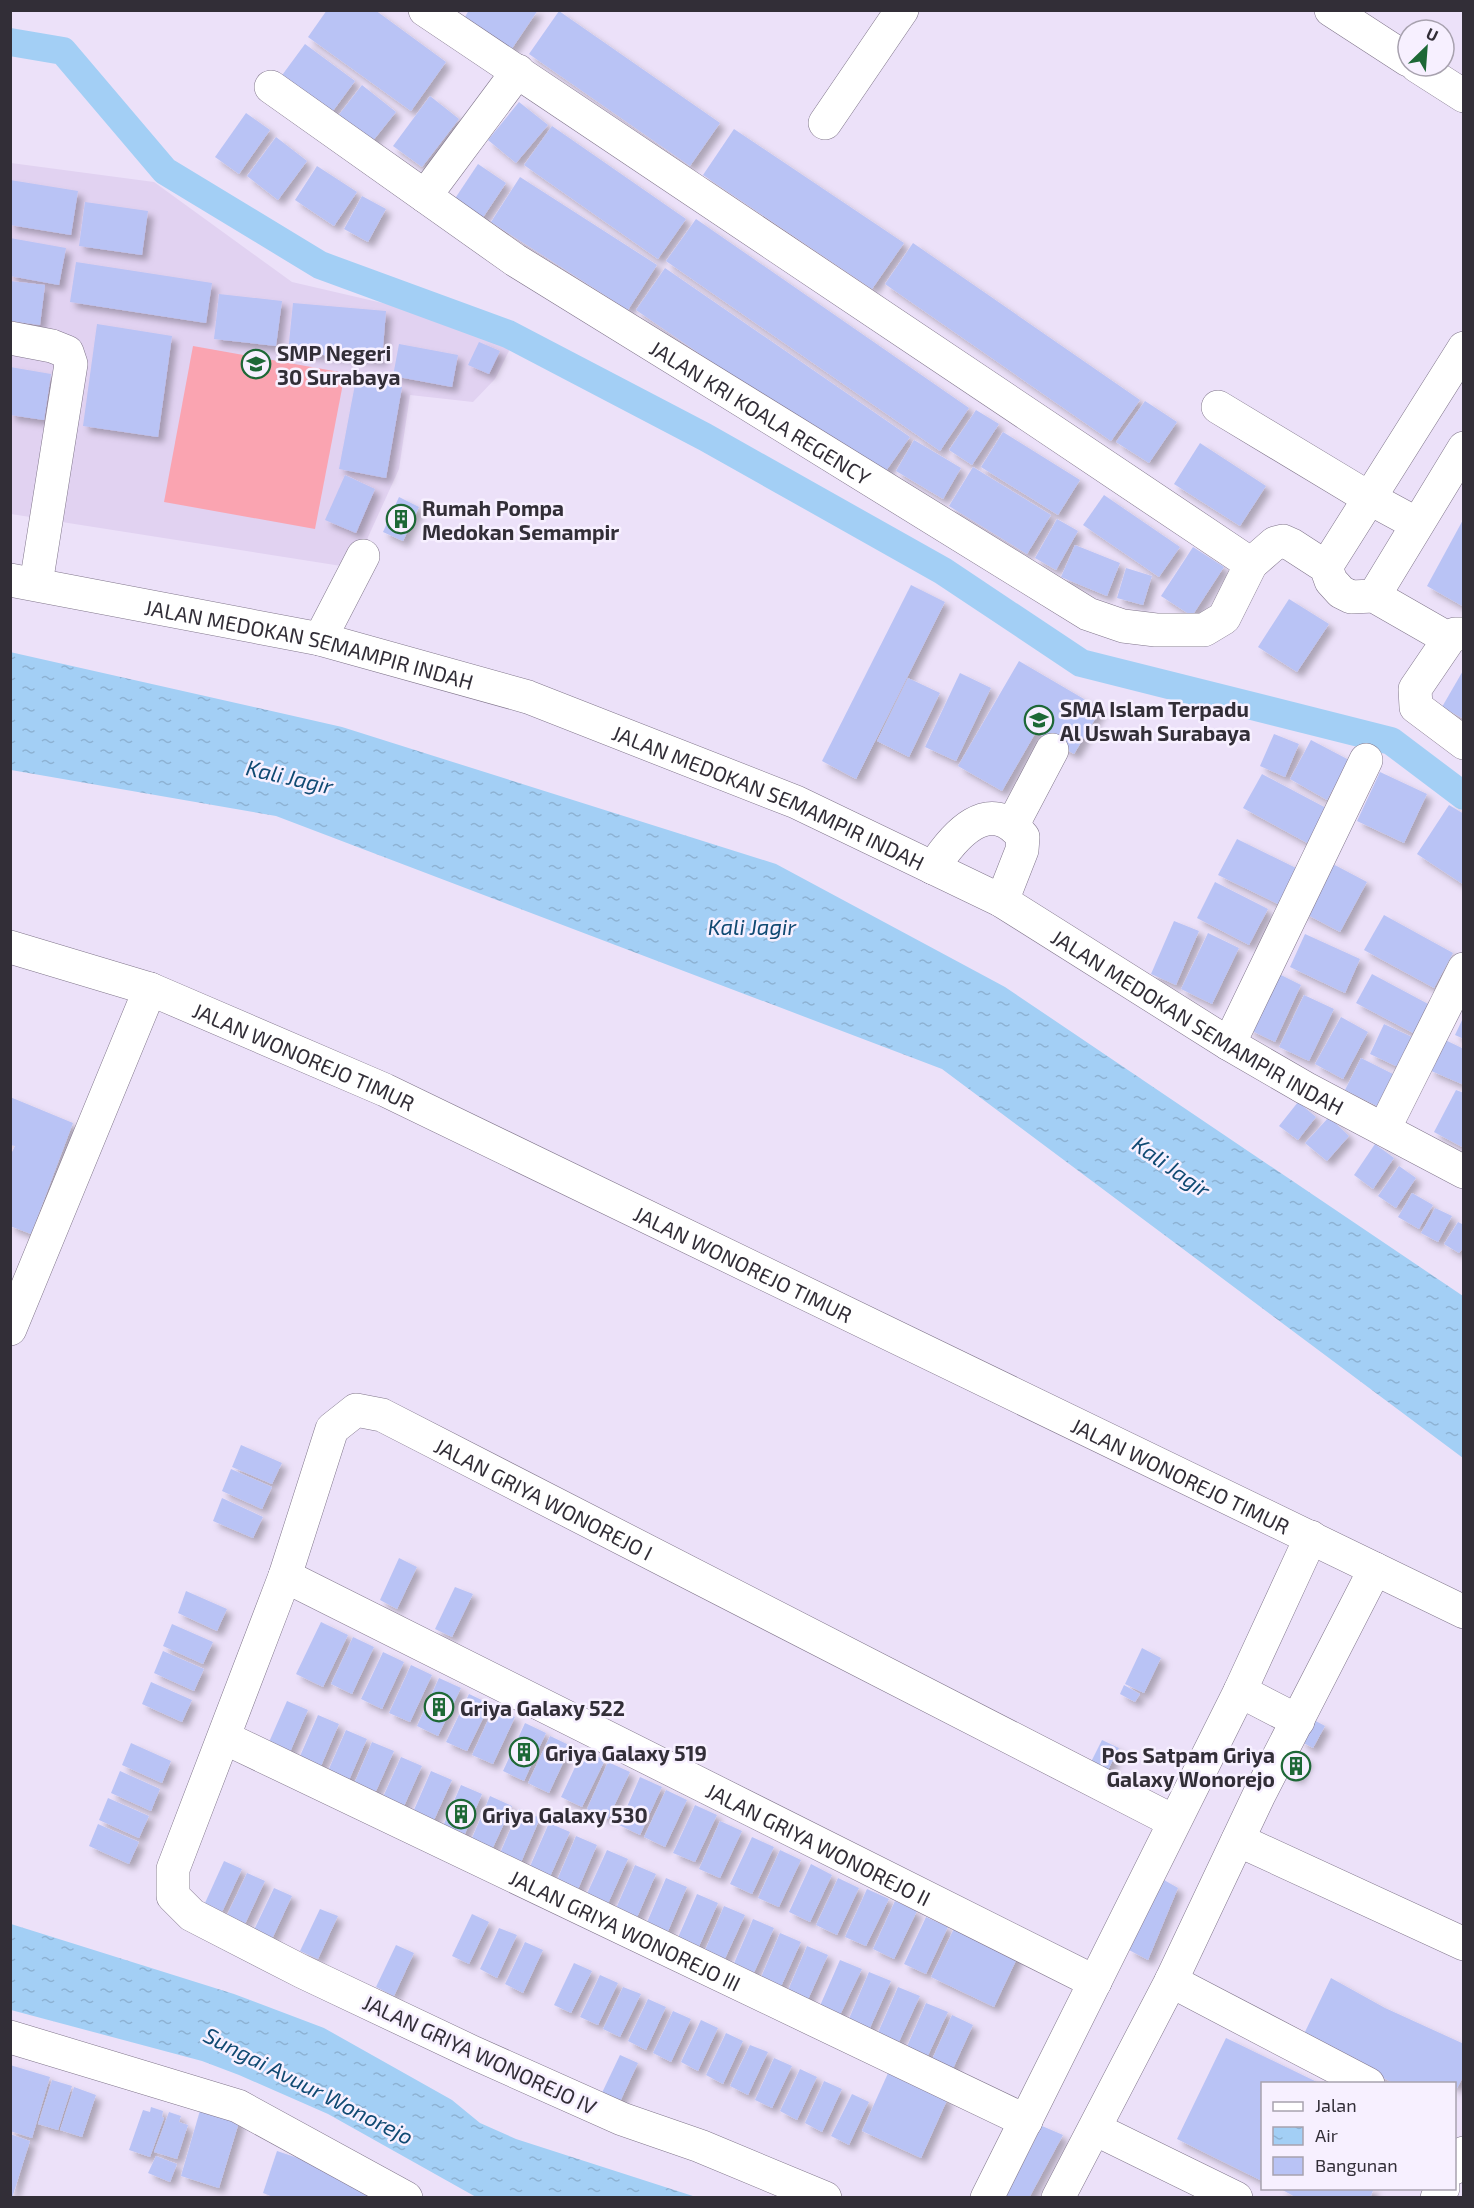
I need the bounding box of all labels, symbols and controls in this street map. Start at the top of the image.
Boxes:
north arrow [1396,18,1456,78]
text: U [1424,23,1442,45]
street label: JALAN KRI KOALA REGENCY [646,334,876,489]
place label: SMP Negeri 30 Surabaya [277,340,400,390]
school or university icon: SMP Negeri 30 Surabaya [240,348,272,380]
place label: Rumah Pompa Medokan Semampir [422,495,619,544]
building icon: Rumah Pompa Medokan Semampir [385,503,417,535]
street label: JALAN MEDOKAN SEMAMPIR INDAH [143,593,476,694]
place label: SMA Islam Terpadu Al Uswah Surabaya [1060,696,1251,746]
school or university icon: SMA Islam Terpadu Al Uswah Surabaya [1023,704,1055,736]
street label: JALAN MEDOKAN SEMAMPIR INDAH [609,719,929,874]
water label: Kali Jagir [244,753,337,799]
water label: Kali Jagir [708,913,798,939]
street label: JALAN MEDOKAN SEMAMPIR INDAH [1047,923,1348,1119]
street label: JALAN WONOREJO TIMUR [189,997,419,1115]
water label: Kali Jagir [1128,1130,1217,1203]
street label: JALAN WONOREJO TIMUR [630,1200,857,1327]
street label: JALAN WONOREJO TIMUR [1068,1412,1294,1538]
street label: JALAN GRIYA WONOREJO I [431,1432,657,1565]
building icon: Griya Galaxy 522 [423,1691,455,1723]
place label: Griya Galaxy 522 [460,1695,625,1721]
building icon: Griya Galaxy 519 [508,1736,540,1768]
place label: Griya Galaxy 519 [545,1740,707,1766]
place label: Pos Satpam Griya Galaxy Wonorejo [1101,1742,1275,1792]
building icon: Pos Satpam Griya Galaxy Wonorejo [1280,1750,1312,1782]
street label: JALAN GRIYA WONOREJO II [702,1777,935,1910]
building icon: Griya Galaxy 530 [445,1798,477,1830]
place label: Griya Galaxy 530 [482,1802,648,1828]
street label: JALAN GRIYA WONOREJO III [506,1864,745,1995]
street label: JALAN GRIYA WONOREJO IV [359,1989,601,2119]
water label: Sungai Avuur Wonorejo [200,2021,418,2150]
legend [1261,2082,1456,2190]
text: Jalan [1315,2094,1357,2116]
text: Air [1315,2124,1338,2146]
text: Bangunan [1315,2154,1398,2176]

